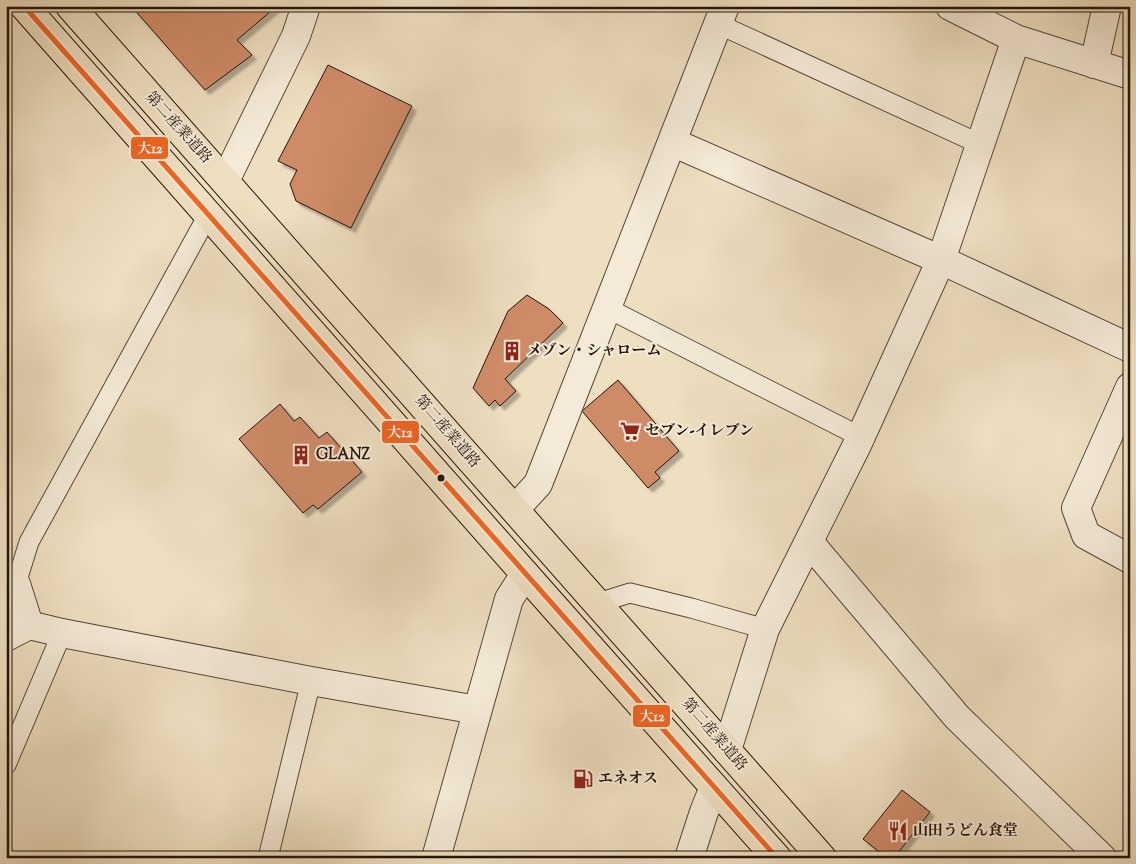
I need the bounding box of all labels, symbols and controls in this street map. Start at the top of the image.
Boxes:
street label: 第二産業道路 [140,88,216,168]
line badge: 大12 [130,136,169,160]
text: 大12 [137,140,163,160]
building icon: メゾン・シャローム [501,340,523,362]
place label: メゾン・シャローム [527,341,661,362]
street label: 第二産業道路 [410,391,484,473]
line badge: 大12 [381,420,420,444]
supermarket icon: セブン-イレブン [619,420,641,442]
place label: セブン-イレブン [645,421,754,442]
text: 大12 [387,424,413,444]
building icon: GLANZ [290,444,312,466]
place label: GLANZ [316,445,370,466]
unlabelled marker [436,473,446,483]
street label: 第二産業道路 [677,694,751,776]
line badge: 大12 [632,704,671,728]
text: 大12 [639,708,665,728]
fuel station icon: エネオス [572,768,594,790]
place label: エネオス [598,769,658,790]
restaurant icon: 山田うどん食堂 [887,820,909,842]
place label: 山田うどん食堂 [913,821,1018,842]

